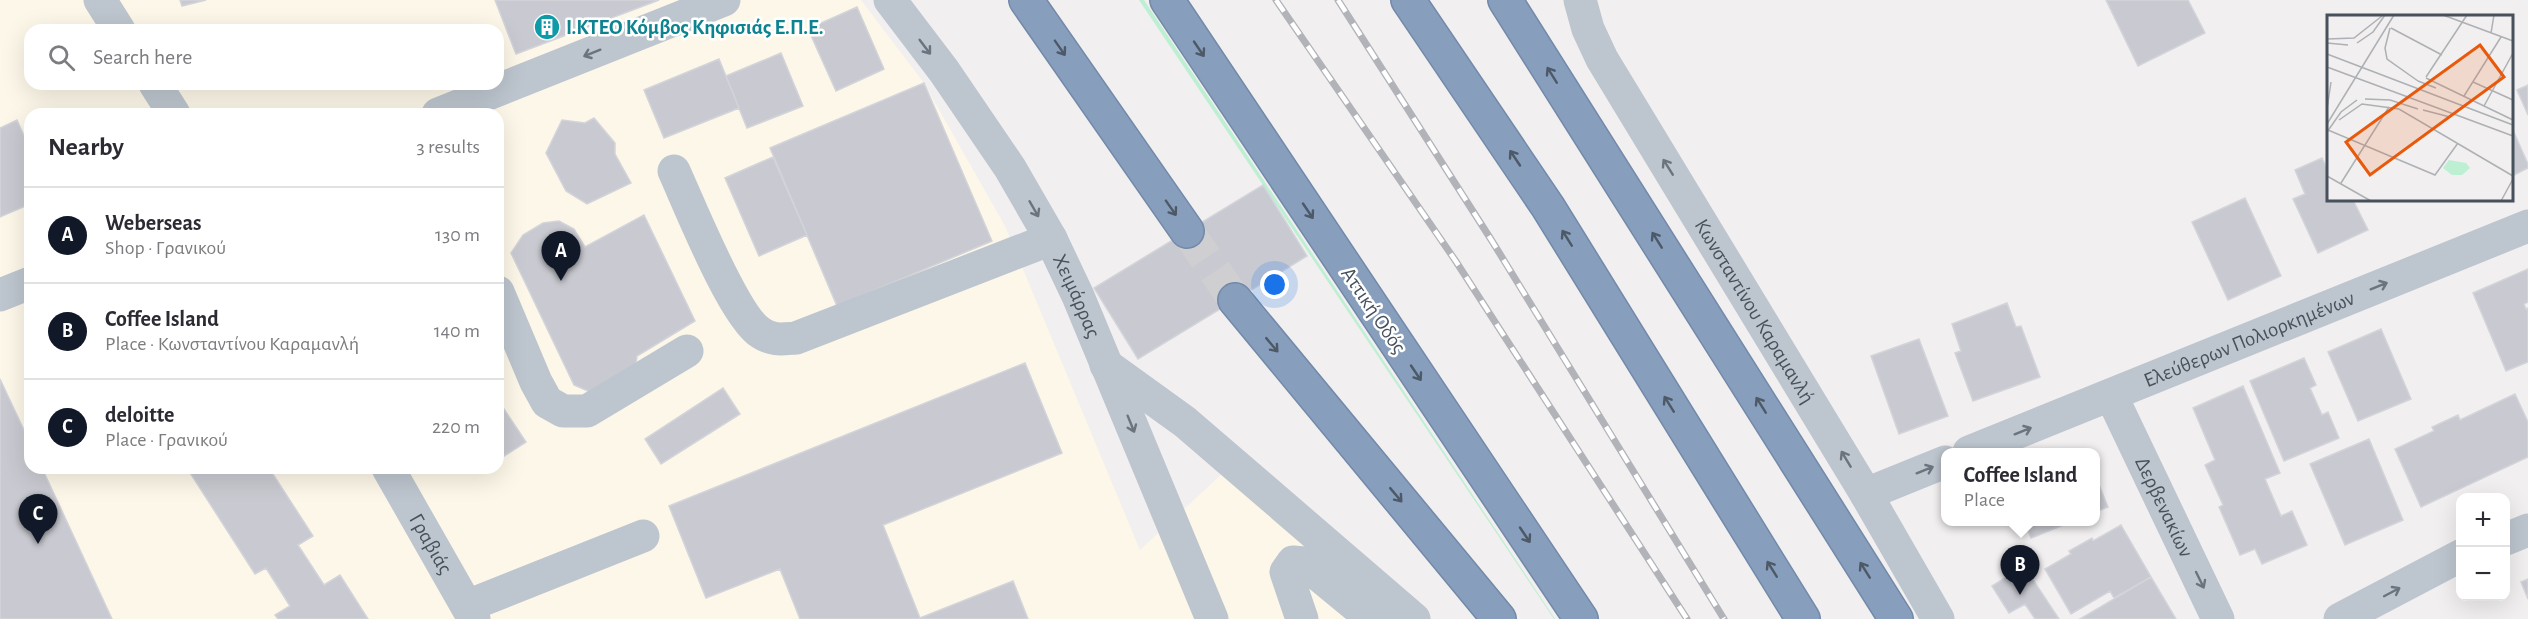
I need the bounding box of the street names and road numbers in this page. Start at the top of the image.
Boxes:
street label: Κωνσταντίνου Καραμανλή [1691,215,1818,407]
street label: Χειμάρρας [1049,251,1104,341]
street label: Αττική Οδός [1337,264,1410,357]
street label: Ελεύθερων Πολιορκημένων [2141,287,2358,391]
street label: Δερβενακίων [2131,454,2197,561]
street label: Γραβιάς [405,510,456,578]

